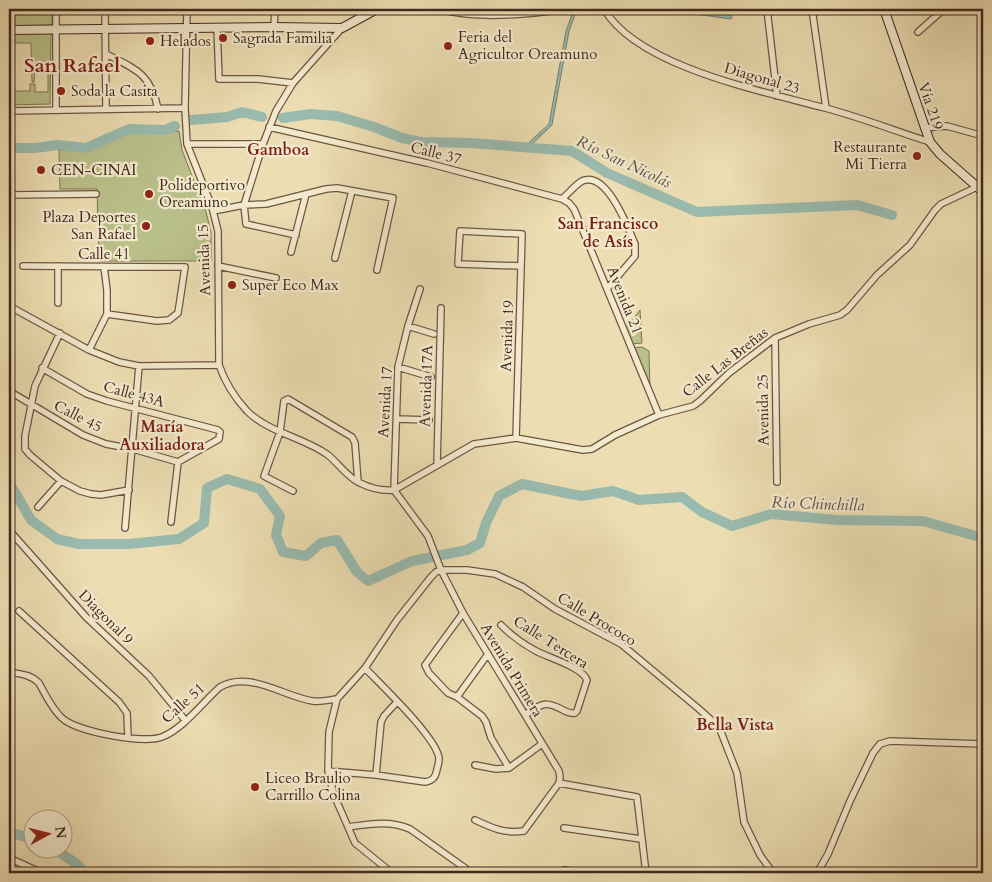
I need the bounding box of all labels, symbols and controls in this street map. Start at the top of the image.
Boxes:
place label: Feria del Agricultor Oreamuno [458,27,597,64]
place label: Sagrada Familia [233,28,333,48]
place label: Helados [160,31,211,51]
marker: Sagrada Familia [217,32,229,44]
marker: Helados [144,35,156,47]
marker: Feria del Agricultor Oreamuno [442,40,454,52]
district label: San Rafael [24,52,120,79]
street label: Diagonal 23 [722,58,802,98]
street label: Vía 219 [914,80,949,133]
place label: Soda la Casita [71,81,158,101]
marker: Soda la Casita [55,85,67,97]
water label: Río San Nicolás [573,130,676,194]
street label: Calle 37 [408,137,464,169]
place label: Restaurante Mi Tierra [833,137,908,174]
district label: Gamboa [247,139,309,161]
marker: Restaurante Mi Tierra [911,150,923,162]
place label: CEN-CINAI [51,160,136,180]
marker: CEN-CINAI [35,164,47,176]
place label: Polideportivo Oreamuno [159,175,245,212]
marker: Polideportivo Oreamuno [143,188,155,200]
place label: Plaza Deportes San Rafael [42,207,136,244]
district label: San Francisco de Asís [558,213,658,253]
marker: Plaza Deportes San Rafael [140,220,152,232]
street label: Avenida 15 [193,224,215,296]
street label: Calle 41 [78,244,130,264]
street label: Avenida 21 [602,263,648,337]
place label: Super Eco Max [242,275,339,295]
marker: Super Eco Max [226,279,238,291]
street label: Avenida 19 [496,300,518,372]
street label: Calle Las Breñas [678,322,772,402]
street label: Avenida 17A [415,344,437,428]
street label: Avenida 17 [373,365,397,438]
street label: Avenida 25 [752,374,774,446]
street label: Calle 43A [101,376,167,412]
street label: Calle 45 [50,395,106,437]
district label: María Auxiliadora [119,416,205,456]
water label: Río Chinchilla [771,491,865,517]
street label: Diagonal 9 [74,585,138,649]
street label: Calle Prococo [554,588,640,650]
street label: Calle Tercera [510,611,593,673]
street label: Avenida Primera [476,619,548,721]
street label: Calle 51 [157,678,209,728]
district label: Bella Vista [696,714,774,736]
place label: Liceo Braulio Carrillo Colina [265,768,361,805]
marker: Liceo Braulio Carrillo Colina [249,781,261,793]
north arrow [22,810,72,860]
text: N [50,825,71,840]

